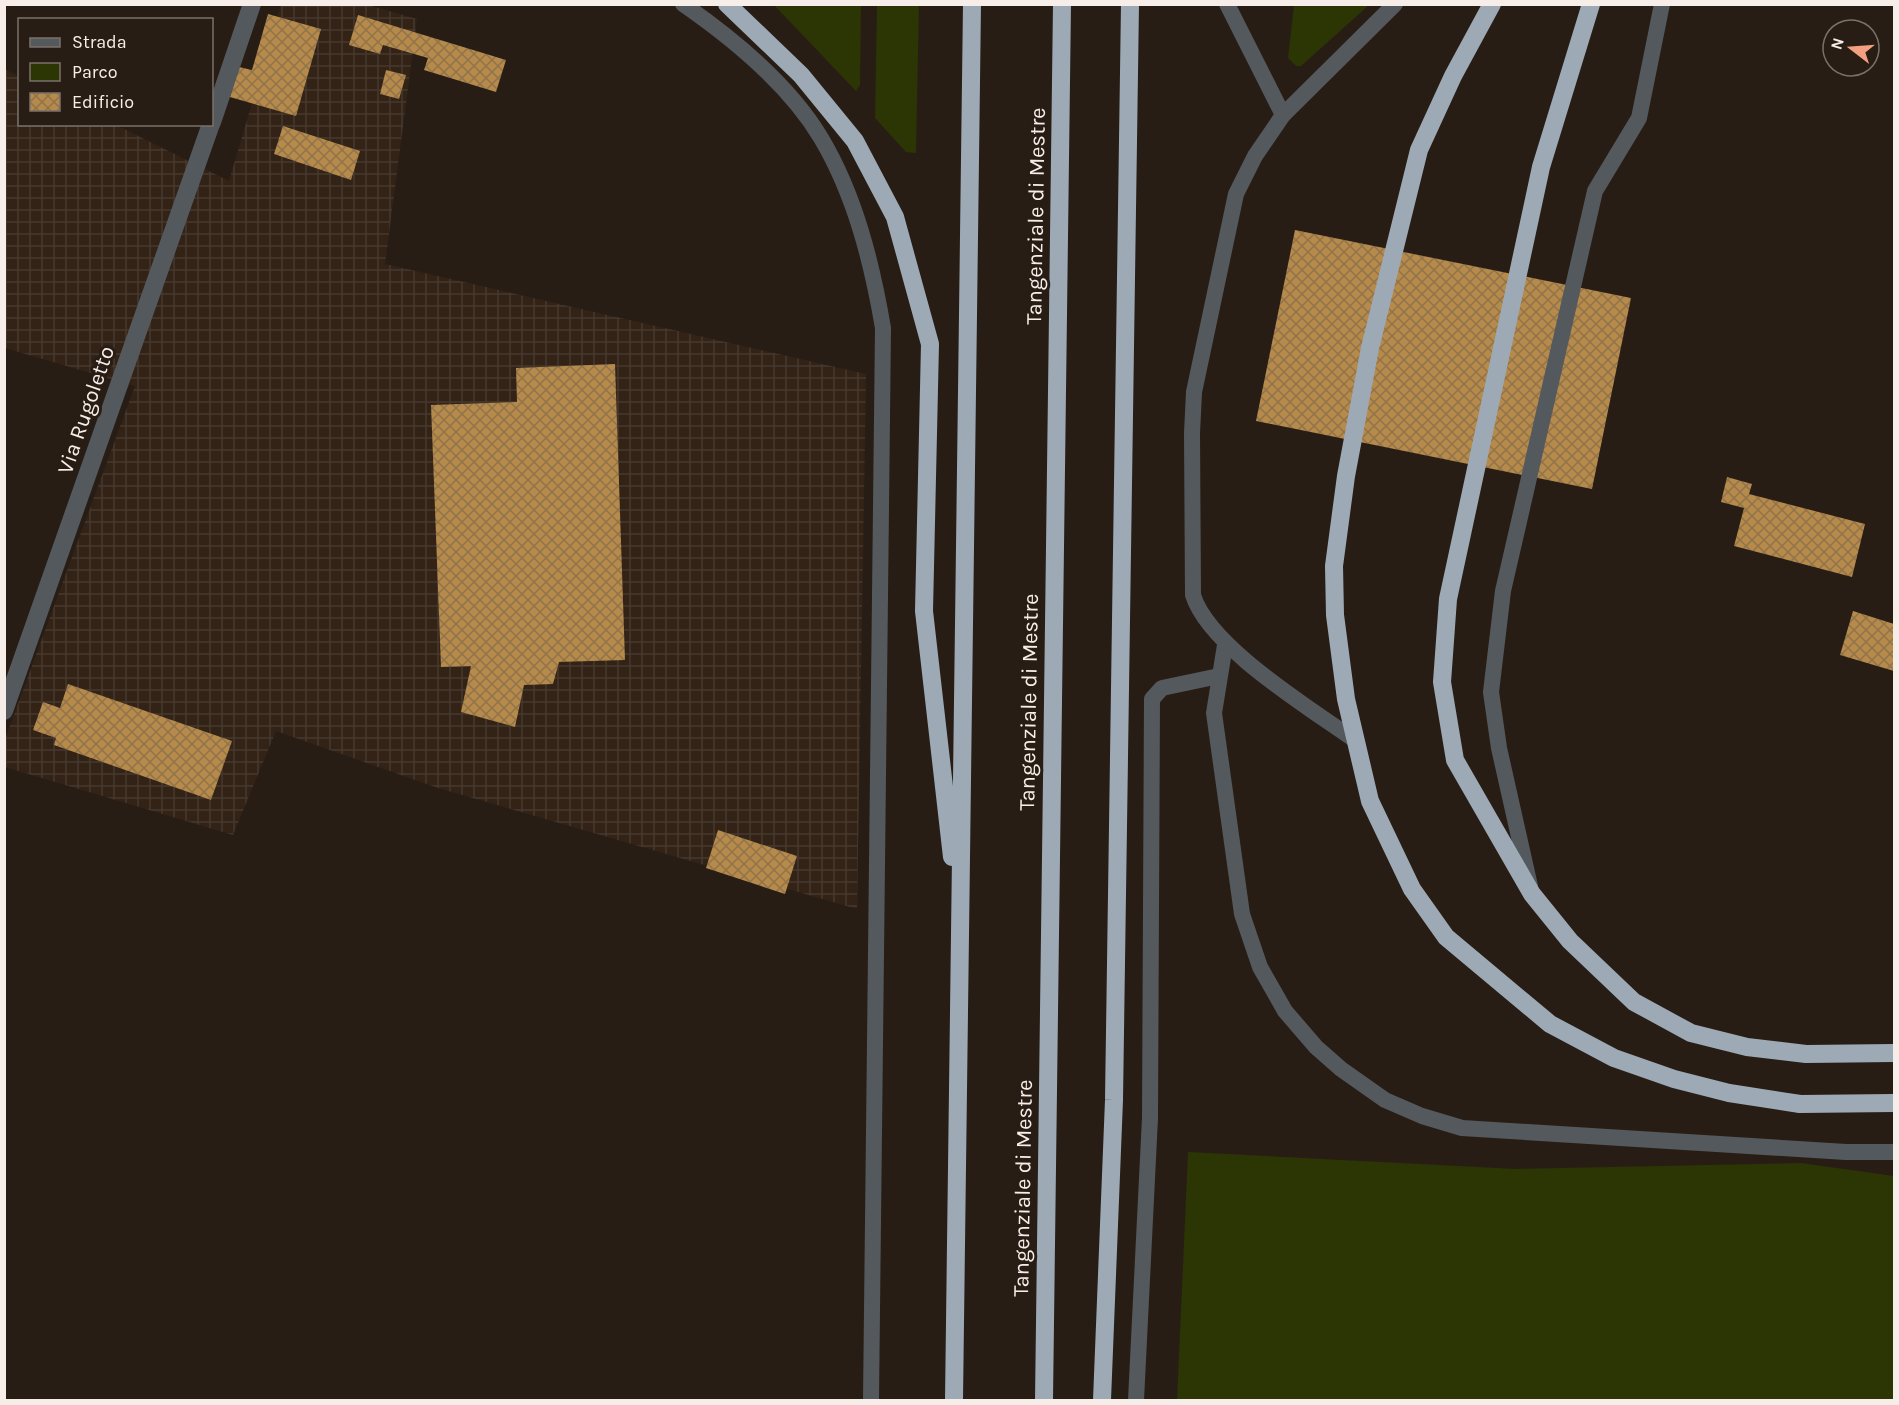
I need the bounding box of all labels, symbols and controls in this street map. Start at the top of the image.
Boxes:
legend [18,18,213,126]
north arrow [1821,18,1881,78]
text: Strada [72,31,127,53]
text: N [1826,35,1848,52]
text: Parco [72,61,118,83]
text: Edificio [72,91,134,113]
street label: Tangenziale di Mestre [1021,107,1051,325]
street label: Via Rugoletto [52,343,120,477]
street label: Tangenziale di Mestre [1014,593,1044,811]
street label: Tangenziale di Mestre [1008,1079,1038,1297]

